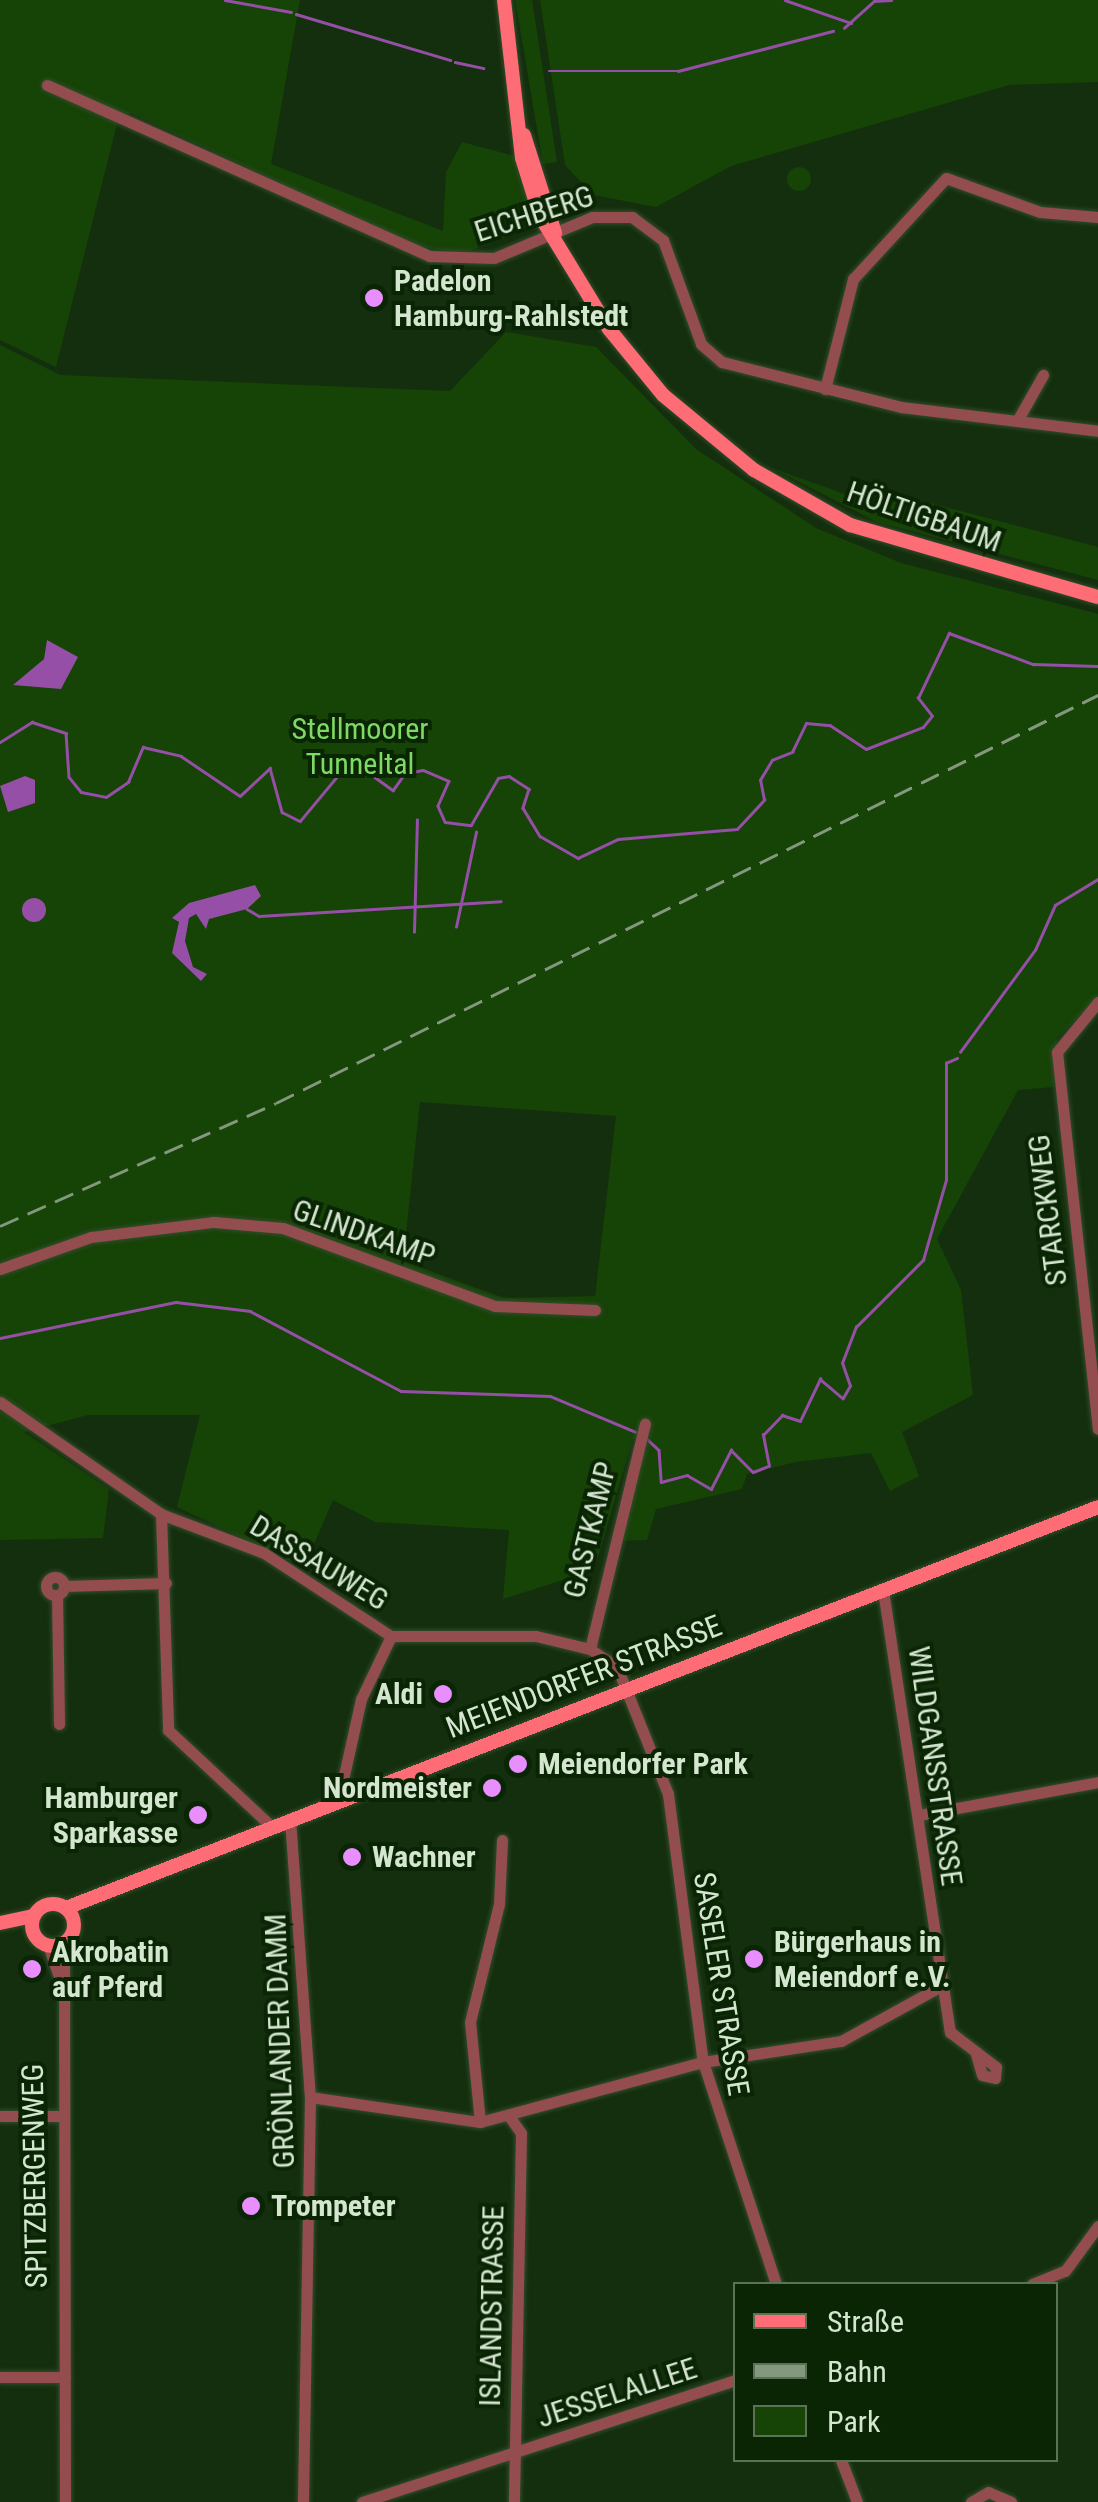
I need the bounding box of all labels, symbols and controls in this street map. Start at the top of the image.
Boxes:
street label: EICHBERG [470,178,598,250]
place label: Padelon Hamburg-Rahlstedt [394,263,628,334]
marker: Padelon Hamburg-Rahlstedt [363,287,385,309]
street label: HÖLTIGBAUM [842,474,1006,560]
park label: Stellmoorer Tunneltal [291,711,429,782]
street label: STARCKWEG [1021,1132,1075,1288]
street label: GLINDKAMP [288,1192,440,1274]
street label: GASTKAMP [556,1458,624,1602]
street label: DASSAUWEG [243,1508,395,1618]
street label: MEIENDORFER STRASSE [441,1608,727,1746]
street label: WILDGANSSTRASSE [900,1644,970,1888]
place label: Aldi [375,1676,423,1712]
marker: Aldi [432,1683,454,1705]
place label: Meiendorfer Park [538,1746,748,1782]
marker: Meiendorfer Park [507,1753,529,1775]
place label: Nordmeister [323,1770,472,1806]
marker: Nordmeister [481,1777,503,1799]
place label: Hamburger Sparkasse [45,1780,178,1850]
marker: Hamburger Sparkasse [187,1804,209,1826]
place label: Wachner [372,1839,476,1875]
marker: Wachner [341,1846,363,1868]
street label: SASELER STRASSE [686,1870,756,2098]
street label: GRÖNLANDER DAMM [258,1913,302,2169]
place label: Bürgerhaus in Meiendorf e.V. [774,1924,951,1994]
place label: Akrobatin auf Pferd [52,1934,169,2004]
marker: Bürgerhaus in Meiendorf e.V. [743,1948,765,1970]
marker: Akrobatin auf Pferd [21,1958,43,1980]
street label: SPITZBERGENWEG [15,2063,55,2289]
place label: Trompeter [271,2188,396,2224]
marker: Trompeter [240,2195,262,2217]
street label: ISLANDSTRASSE [472,2205,512,2407]
legend [733,2282,1058,2462]
text: Straße [827,2304,904,2339]
street label: JESSELALLEE [533,2350,701,2436]
text: Bahn [827,2354,887,2389]
text: Park [827,2404,881,2439]

